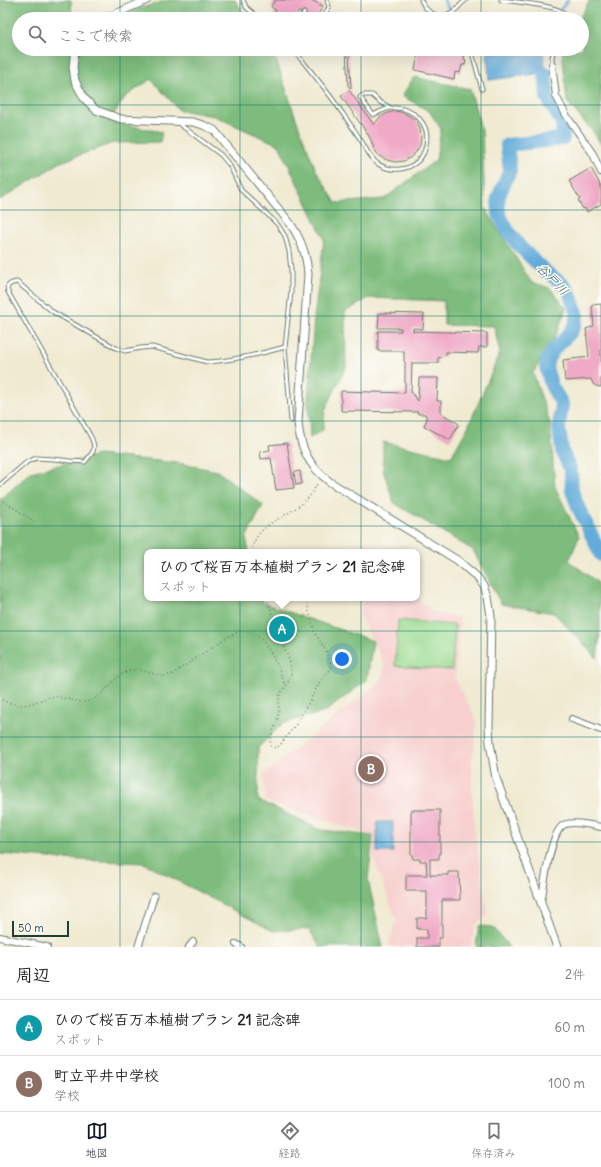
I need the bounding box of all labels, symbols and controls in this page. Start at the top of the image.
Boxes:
search box [12,12,589,56]
icon: search [26,23,48,45]
text: ここで検索 [58,26,133,45]
water label: 谷戸川 [533,259,572,299]
popup [144,549,420,601]
text: ひので桜百万本植樹プラン 21 記念碑 [159,557,405,576]
text: スポット [159,578,211,595]
pin: A [269,614,295,644]
your location [332,649,352,669]
pin: B [358,754,384,784]
scale bar [12,919,69,938]
text: 50 m [18,921,44,935]
text: 周辺 [16,964,50,986]
text: 2件 [565,966,585,983]
text: ひので桜百万本植樹プラン 21 記念碑 [54,1010,300,1029]
text: A [25,1019,33,1036]
text: 60 m [554,1019,585,1036]
text: スポット [54,1031,106,1048]
text: 町立平井中学校 [54,1066,159,1085]
text: B [25,1075,33,1092]
text: 100 m [548,1075,585,1092]
text: 学校 [54,1087,80,1104]
tab: 地図 [86,1120,108,1160]
tab: 経路 [279,1120,301,1160]
tab: 保存済み [472,1120,516,1160]

